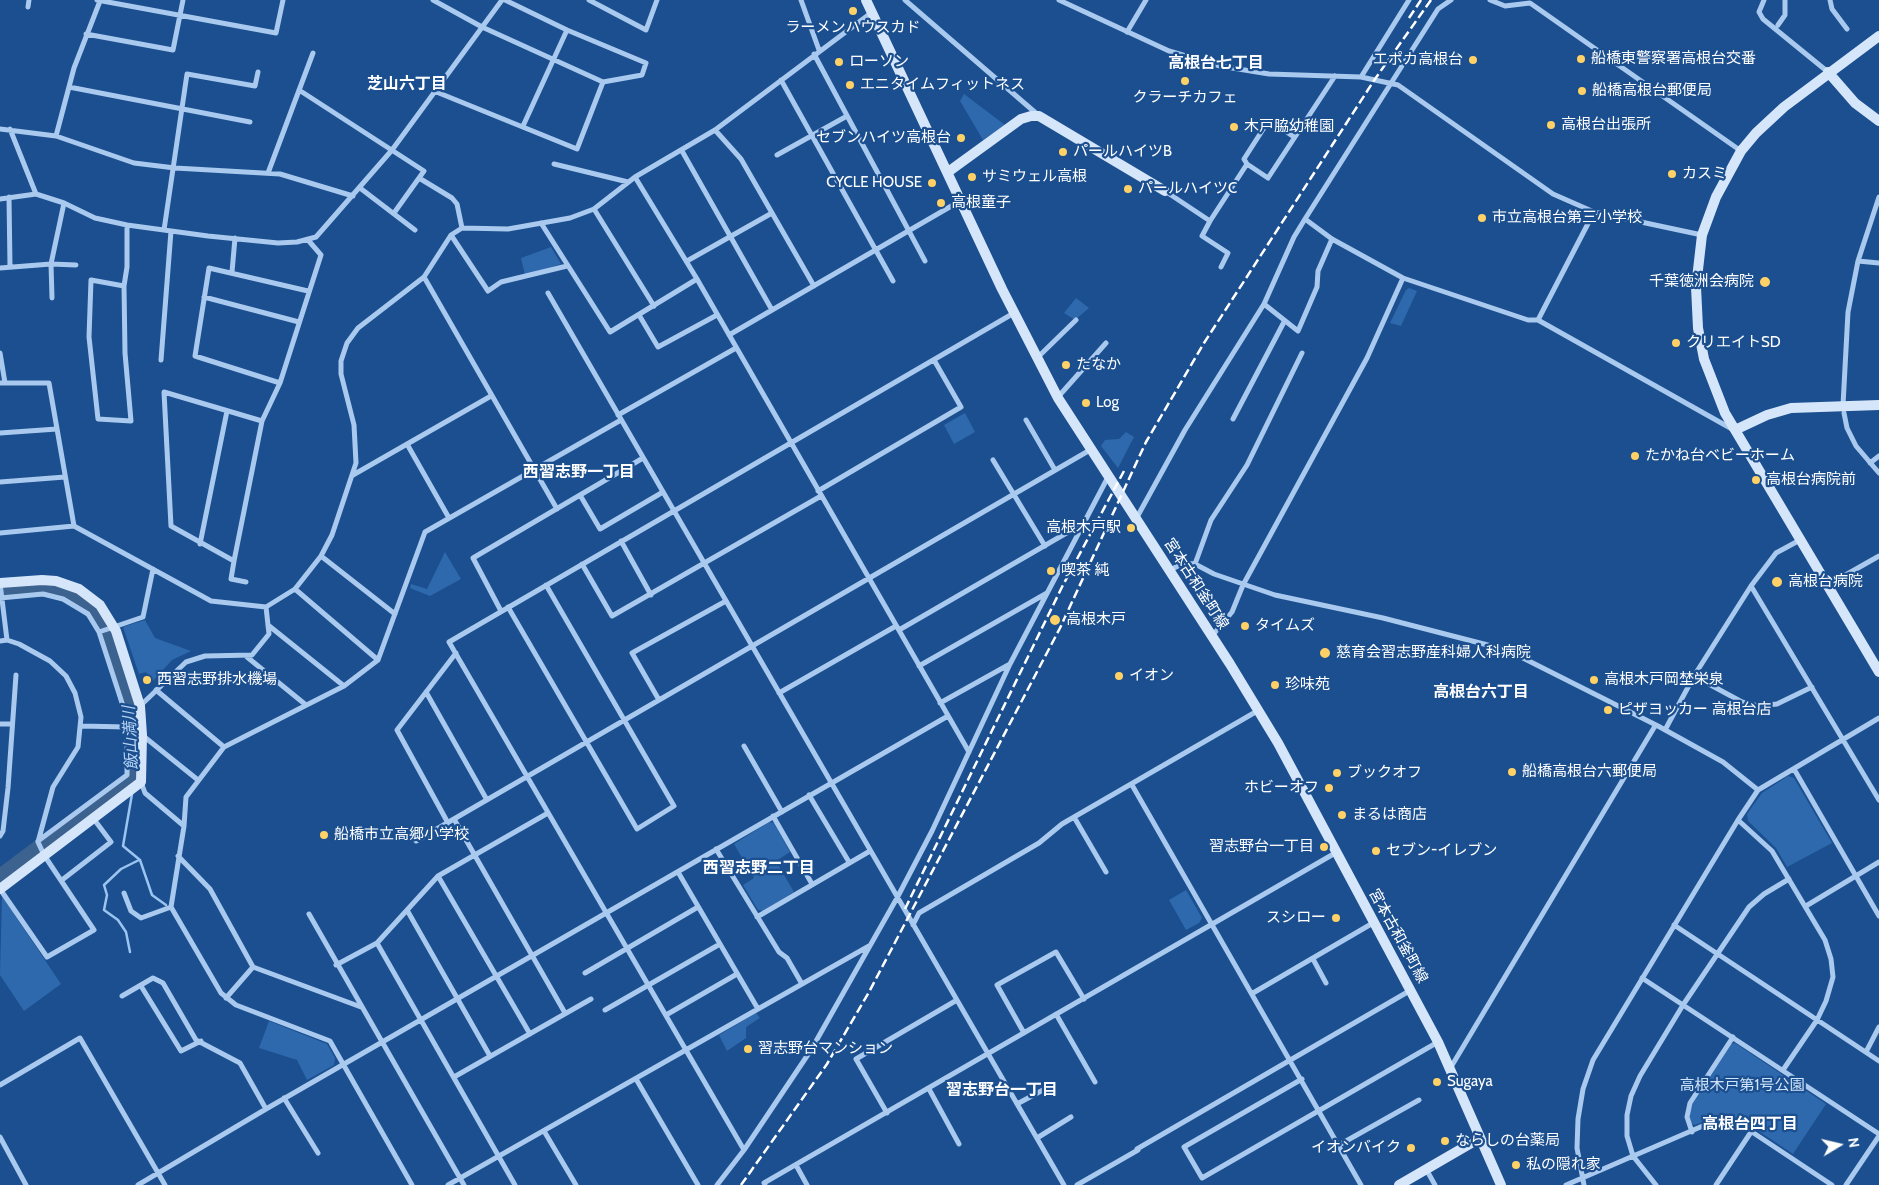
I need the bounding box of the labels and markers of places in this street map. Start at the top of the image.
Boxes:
marker: ラーメンハウスカド [847,5,859,17]
place label: ラーメンハウスカド [786,19,920,37]
place label: 船橋東警察署高根台交番 [1591,50,1756,68]
place label: エポカ高根台 [1373,51,1463,69]
place label: ローソン [849,53,909,71]
marker: 船橋東警察署高根台交番 [1575,53,1587,65]
marker: エポカ高根台 [1467,54,1479,66]
marker: ローソン [833,56,845,68]
marker: クラーチカフェ [1179,75,1191,87]
place label: エニタイムフィットネス [860,76,1025,94]
marker: エニタイムフィットネス [844,79,856,91]
place label: 船橋高根台郵便局 [1592,82,1712,100]
marker: 船橋高根台郵便局 [1576,85,1588,97]
place label: クラーチカフェ [1133,89,1237,107]
place label: 高根台出張所 [1561,116,1651,134]
place label: 木戸脇幼稚園 [1244,118,1334,136]
marker: 高根台出張所 [1545,119,1557,131]
marker: 木戸脇幼稚園 [1228,121,1240,133]
place label: セブンハイツ高根台 [816,129,951,147]
marker: セブンハイツ高根台 [955,132,967,144]
place label: パールハイツB [1073,143,1172,161]
marker: パールハイツB [1057,146,1069,158]
place label: カスミ [1682,165,1727,183]
place label: サミウェル高根 [982,168,1087,186]
marker: カスミ [1666,168,1678,180]
marker: サミウェル高根 [966,171,978,183]
place label: CYCLE HOUSE [826,174,922,192]
marker: CYCLE HOUSE [926,177,938,189]
place label: パールハイツC [1138,180,1237,198]
marker: パールハイツC [1122,183,1134,195]
place label: 高根童子 [951,194,1011,212]
marker: 高根童子 [935,197,947,209]
place label: 市立高根台第三小学校 [1492,209,1642,227]
marker: 市立高根台第三小学校 [1476,212,1488,224]
place label: 千葉徳洲会病院 [1649,273,1754,291]
marker: 千葉徳洲会病院 [1758,275,1772,289]
place label: クリエイトSD [1686,334,1781,352]
marker: クリエイトSD [1670,337,1682,349]
place label: たなか [1076,356,1121,374]
marker: たなか [1060,359,1072,371]
place label: Log [1096,394,1119,412]
marker: Log [1080,397,1092,409]
place label: たかね台ベビーホーム [1645,447,1795,465]
marker: たかね台ベビーホーム [1629,450,1641,462]
place label: 高根台病院前 [1766,471,1856,489]
marker: 高根台病院前 [1750,474,1762,486]
place label: 高根木戸駅 [1046,519,1121,537]
marker: 高根木戸駅 [1125,522,1137,534]
place label: 喫茶 純 [1061,562,1109,580]
marker: 喫茶 純 [1045,565,1057,577]
place label: 高根台病院 [1788,573,1863,591]
marker: 高根台病院 [1770,575,1784,589]
place label: 高根木戸 [1066,611,1126,629]
marker: 高根木戸 [1048,613,1062,627]
place label: タイムズ [1255,617,1315,635]
marker: タイムズ [1239,620,1251,632]
place label: 慈育会習志野産科婦人科病院 [1336,644,1531,662]
marker: 慈育会習志野産科婦人科病院 [1318,646,1332,660]
place label: イオン [1129,667,1174,685]
marker: イオン [1113,670,1125,682]
place label: 西習志野排水機場 [157,671,277,689]
place label: 高根木戸岡埜栄泉 [1604,671,1724,689]
marker: 西習志野排水機場 [141,674,153,686]
marker: 高根木戸岡埜栄泉 [1588,674,1600,686]
place label: 珍味苑 [1285,676,1330,694]
marker: 珍味苑 [1269,679,1281,691]
place label: ピザヨッカー 高根台店 [1618,701,1771,719]
marker: ピザヨッカー 高根台店 [1602,704,1614,716]
place label: 船橋高根台六郵便局 [1522,763,1657,781]
place label: ブックオフ [1347,764,1422,782]
marker: 船橋高根台六郵便局 [1506,766,1518,778]
marker: ブックオフ [1331,767,1343,779]
place label: ホビーオフ [1244,779,1319,797]
marker: ホビーオフ [1323,782,1335,794]
place label: まるは商店 [1352,806,1427,824]
marker: まるは商店 [1336,809,1348,821]
place label: 船橋市立高郷小学校 [334,826,469,844]
marker: 船橋市立高郷小学校 [318,829,330,841]
place label: 習志野台一丁目 [1209,838,1314,856]
marker: 習志野台一丁目 [1318,841,1330,853]
place label: セブン-イレブン [1386,842,1497,860]
marker: セブン-イレブン [1370,845,1382,857]
place label: スシロー [1266,909,1326,927]
marker: スシロー [1330,912,1342,924]
place label: 習志野台マンション [758,1040,893,1058]
marker: 習志野台マンション [742,1043,754,1055]
place label: Sugaya [1447,1073,1493,1091]
marker: Sugaya [1431,1076,1443,1088]
place label: ならしの台薬局 [1455,1132,1560,1150]
marker: ならしの台薬局 [1439,1135,1451,1147]
place label: イオンバイク [1311,1139,1401,1157]
marker: イオンバイク [1405,1142,1417,1154]
place label: 私の隠れ家 [1526,1156,1601,1174]
marker: 私の隠れ家 [1510,1159,1522,1171]

